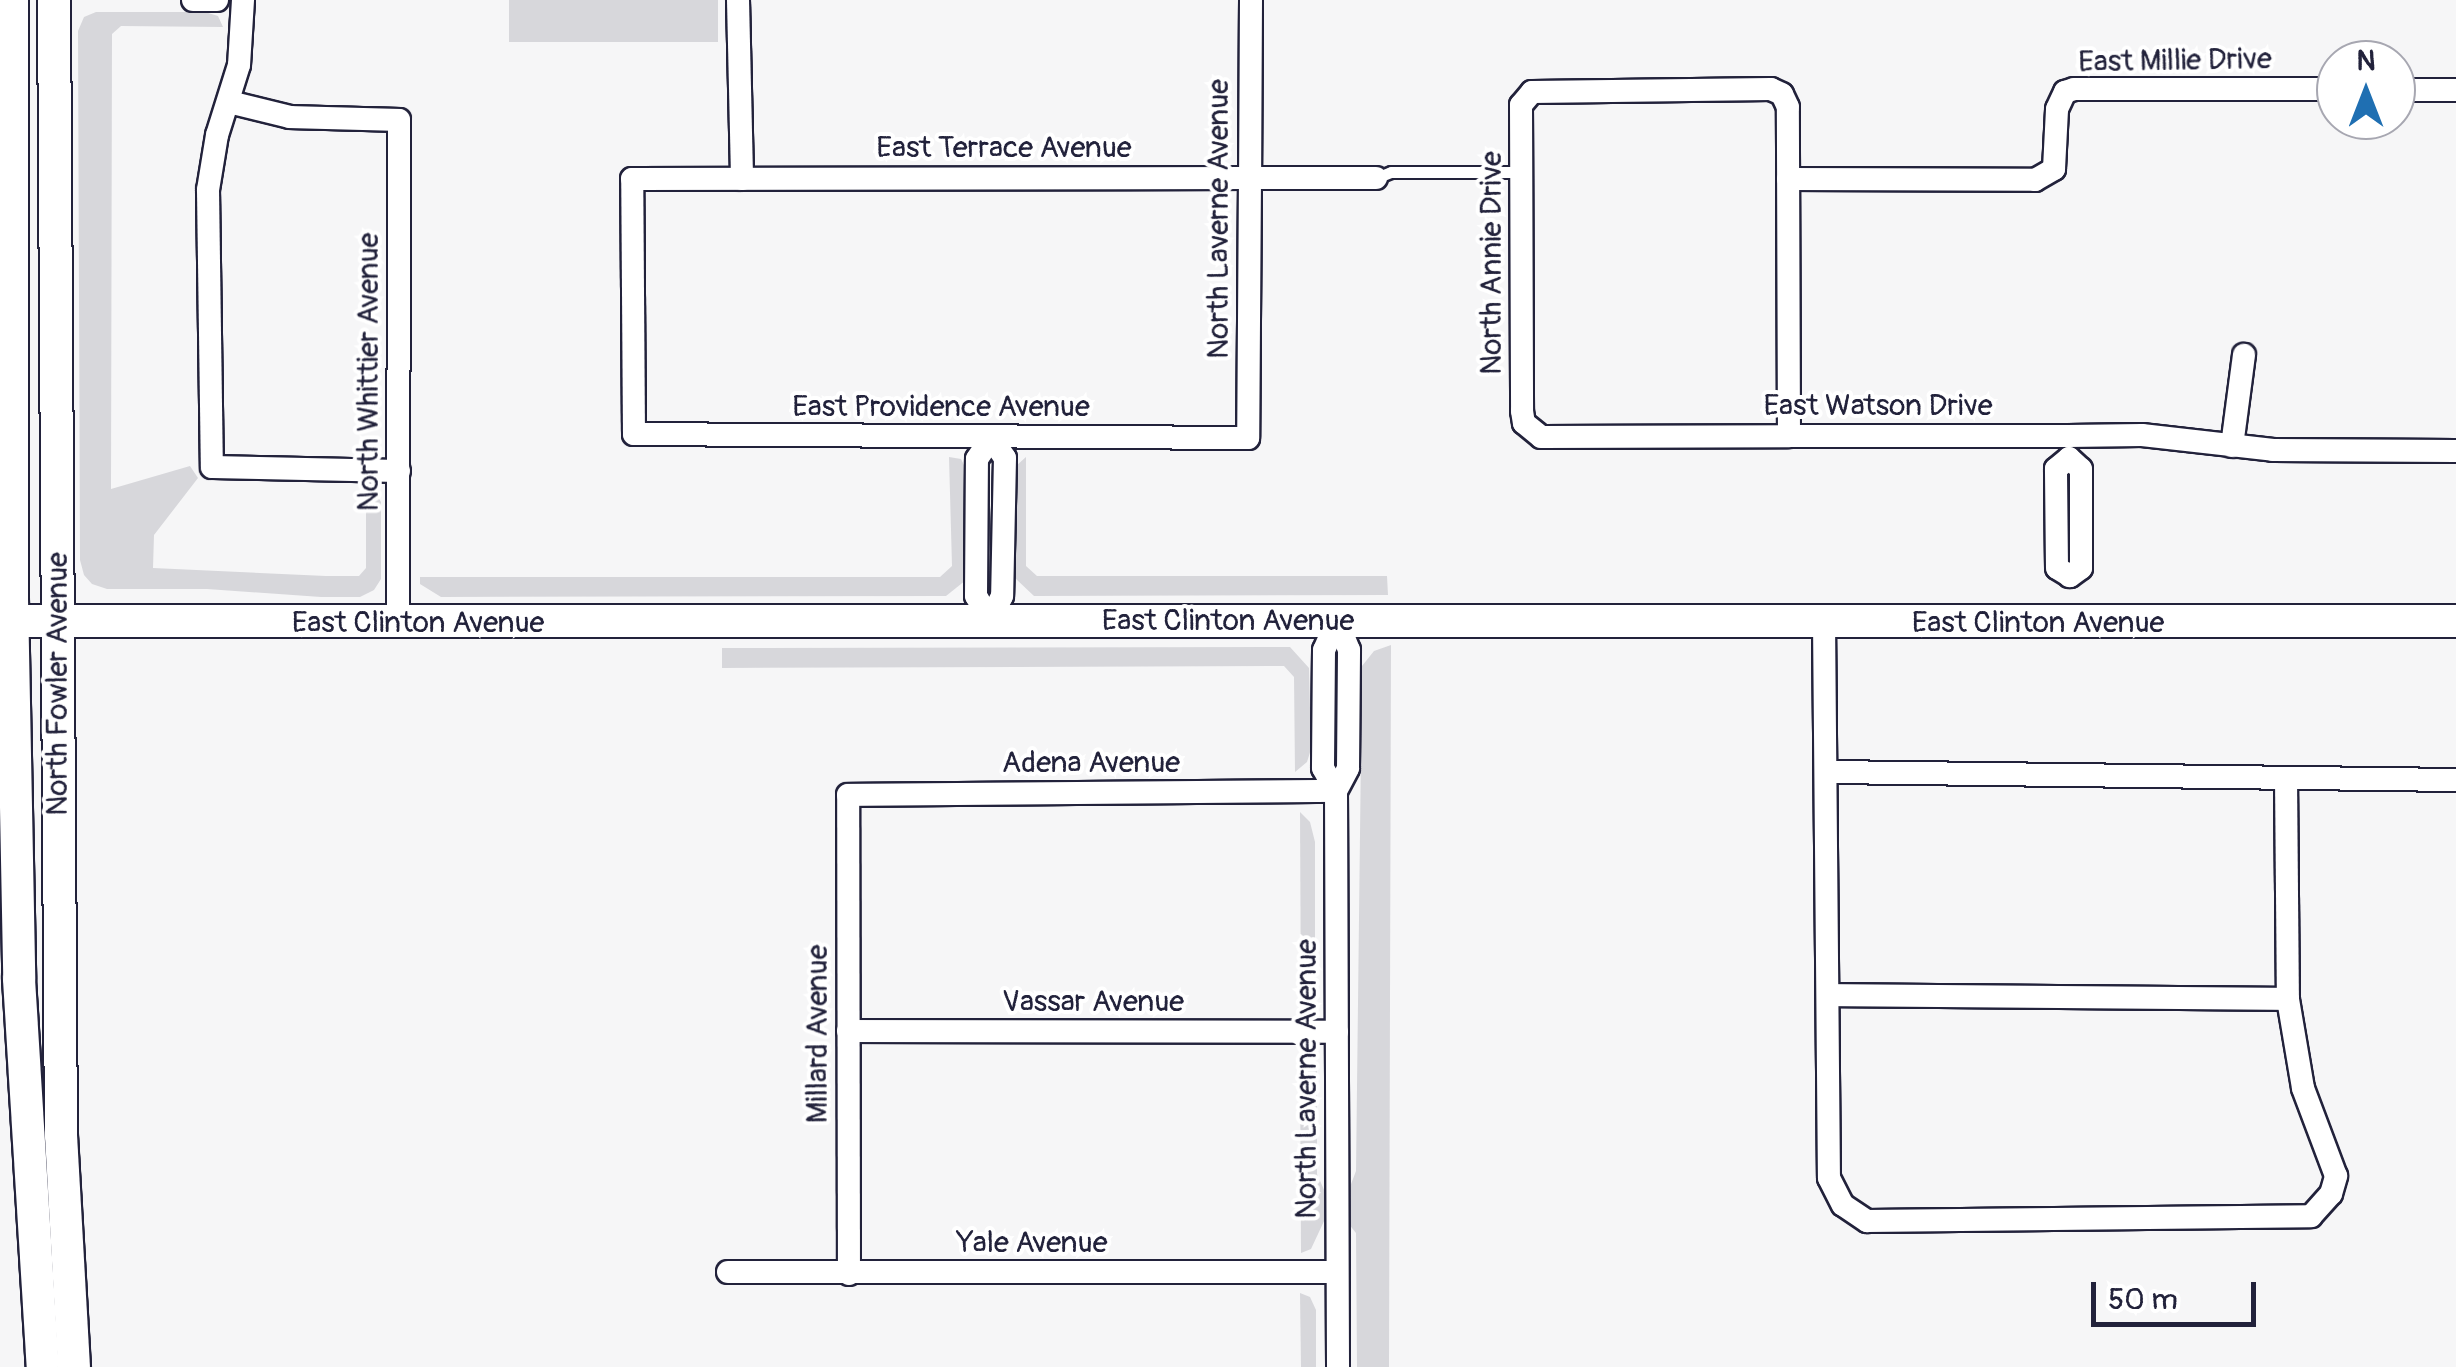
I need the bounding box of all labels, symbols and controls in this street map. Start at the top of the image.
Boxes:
north arrow [2316,40,2416,140]
street label: East Millie Drive [2078,41,2272,81]
text: N [2357,44,2375,79]
street label: North Laverne Avenue [1201,79,1237,359]
street label: East Terrace Avenue [876,130,1132,166]
street label: North Annie Drive [1474,151,1510,375]
street label: North Whittier Avenue [351,233,387,511]
street label: East Watson Drive [1763,388,1993,424]
street label: East Providence Avenue [792,389,1090,425]
street label: North Fowler Avenue [40,552,76,816]
street label: East Clinton Avenue [1102,603,1354,639]
street label: East Clinton Avenue [292,605,544,641]
street label: East Clinton Avenue [1912,605,2164,641]
street label: Adena Avenue [1002,745,1180,781]
street label: North Laverne Avenue [1289,939,1325,1219]
street label: Millard Avenue [800,945,836,1123]
street label: Vassar Avenue [1002,984,1184,1020]
street label: Yale Avenue [957,1225,1107,1261]
scale bar [2096,1262,2261,1324]
text: 50 m [2108,1281,2178,1318]

